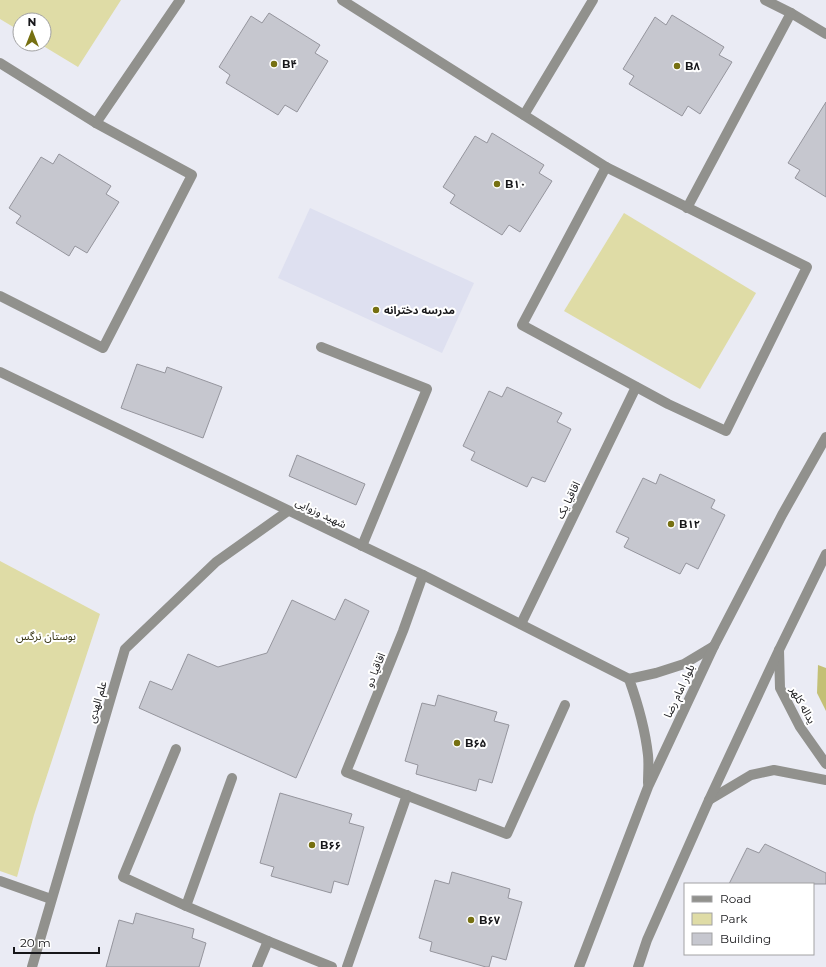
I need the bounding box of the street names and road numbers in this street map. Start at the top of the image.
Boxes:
street label: اقاقیا یک [553,479,583,521]
street label: شهید وزوایی [293,495,349,532]
street label: اقاقیا دو [362,651,388,689]
street label: بلوار امام رضا [660,662,698,721]
street label: علم الهدی [84,679,112,725]
street label: یداله کلهر [786,683,819,726]

